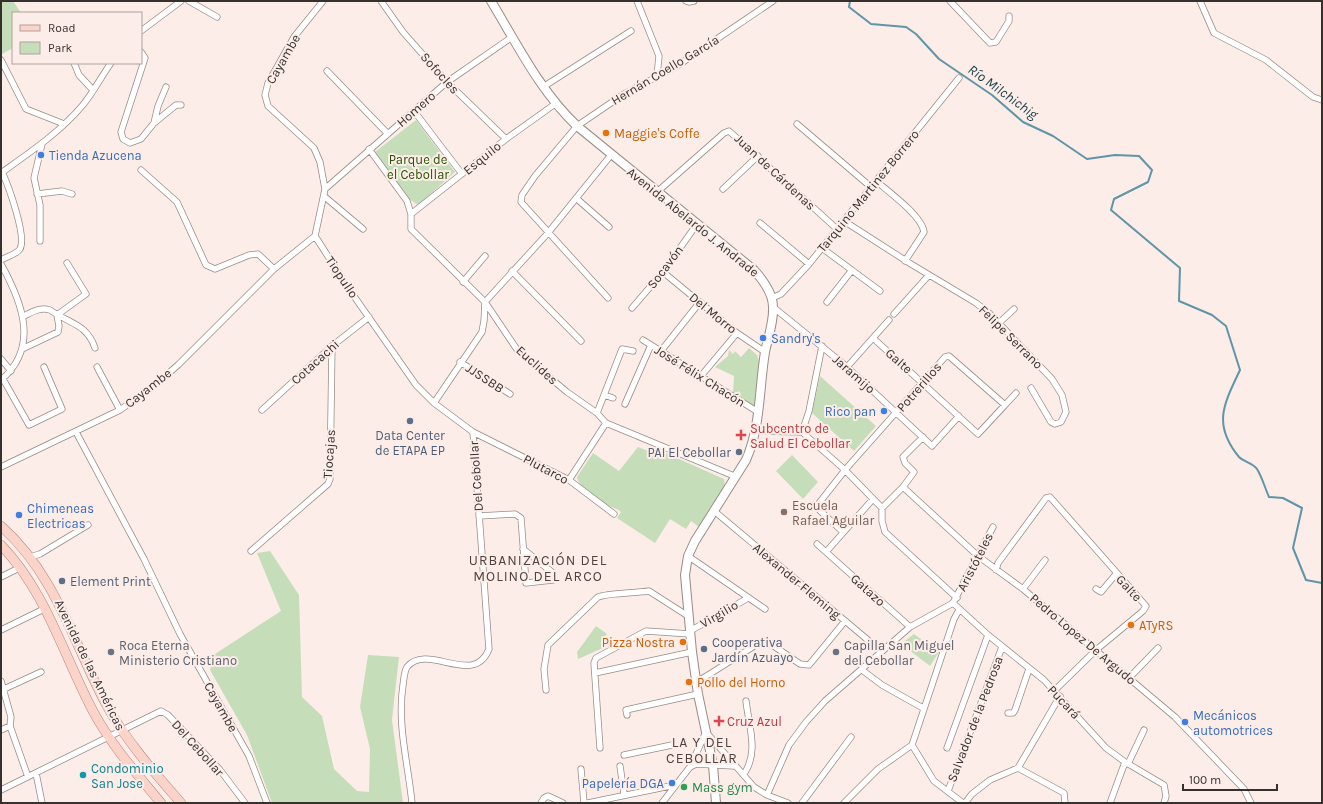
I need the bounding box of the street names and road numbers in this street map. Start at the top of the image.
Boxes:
street label: Cayambe [263,31,303,87]
street label: Hernán Coello García [608,32,722,108]
street label: Sofocles [418,49,463,97]
street label: Homero [394,88,438,130]
street label: Tarquino Martinez Borrero [814,127,923,256]
street label: Juan de Cárdenas [732,131,819,213]
street label: Esquilo [460,138,505,179]
street label: Avenida Abelardo J. Andrade [624,164,762,280]
street label: Socavón [644,242,686,292]
street label: Tiopullo [323,253,361,301]
street label: Del Morro [686,289,740,337]
street label: Felipe Serrano [976,302,1046,372]
street label: Cotacachi [288,337,342,387]
street label: Euclides [513,342,561,388]
street label: José Félix Chacón [652,342,748,410]
street label: Galte [882,345,916,377]
street label: Jaramijo [830,351,878,397]
street label: Potrerillos [894,359,945,415]
street label: JJSSBB [463,360,507,396]
street label: Cayambe [122,365,174,411]
street label: Tiocajas [320,429,338,479]
street label: Del Cebollar [466,440,486,512]
street label: Plutarco [521,451,571,487]
street label: Aristóteles [954,530,996,594]
street label: Alexander Fleming [750,540,844,623]
street label: Gatazo [848,571,888,609]
street label: Galte [1113,572,1145,605]
street label: Pedro Lopez De Argudo [1027,590,1139,688]
street label: Avenida de las Américas [52,597,128,733]
street label: Virgilio [697,597,741,631]
street label: Salvador de la Pedrosa [944,654,1006,784]
street label: Cayambe [201,679,241,735]
street label: Pucará [1045,682,1083,722]
street label: Del Cebollar [169,717,227,779]

